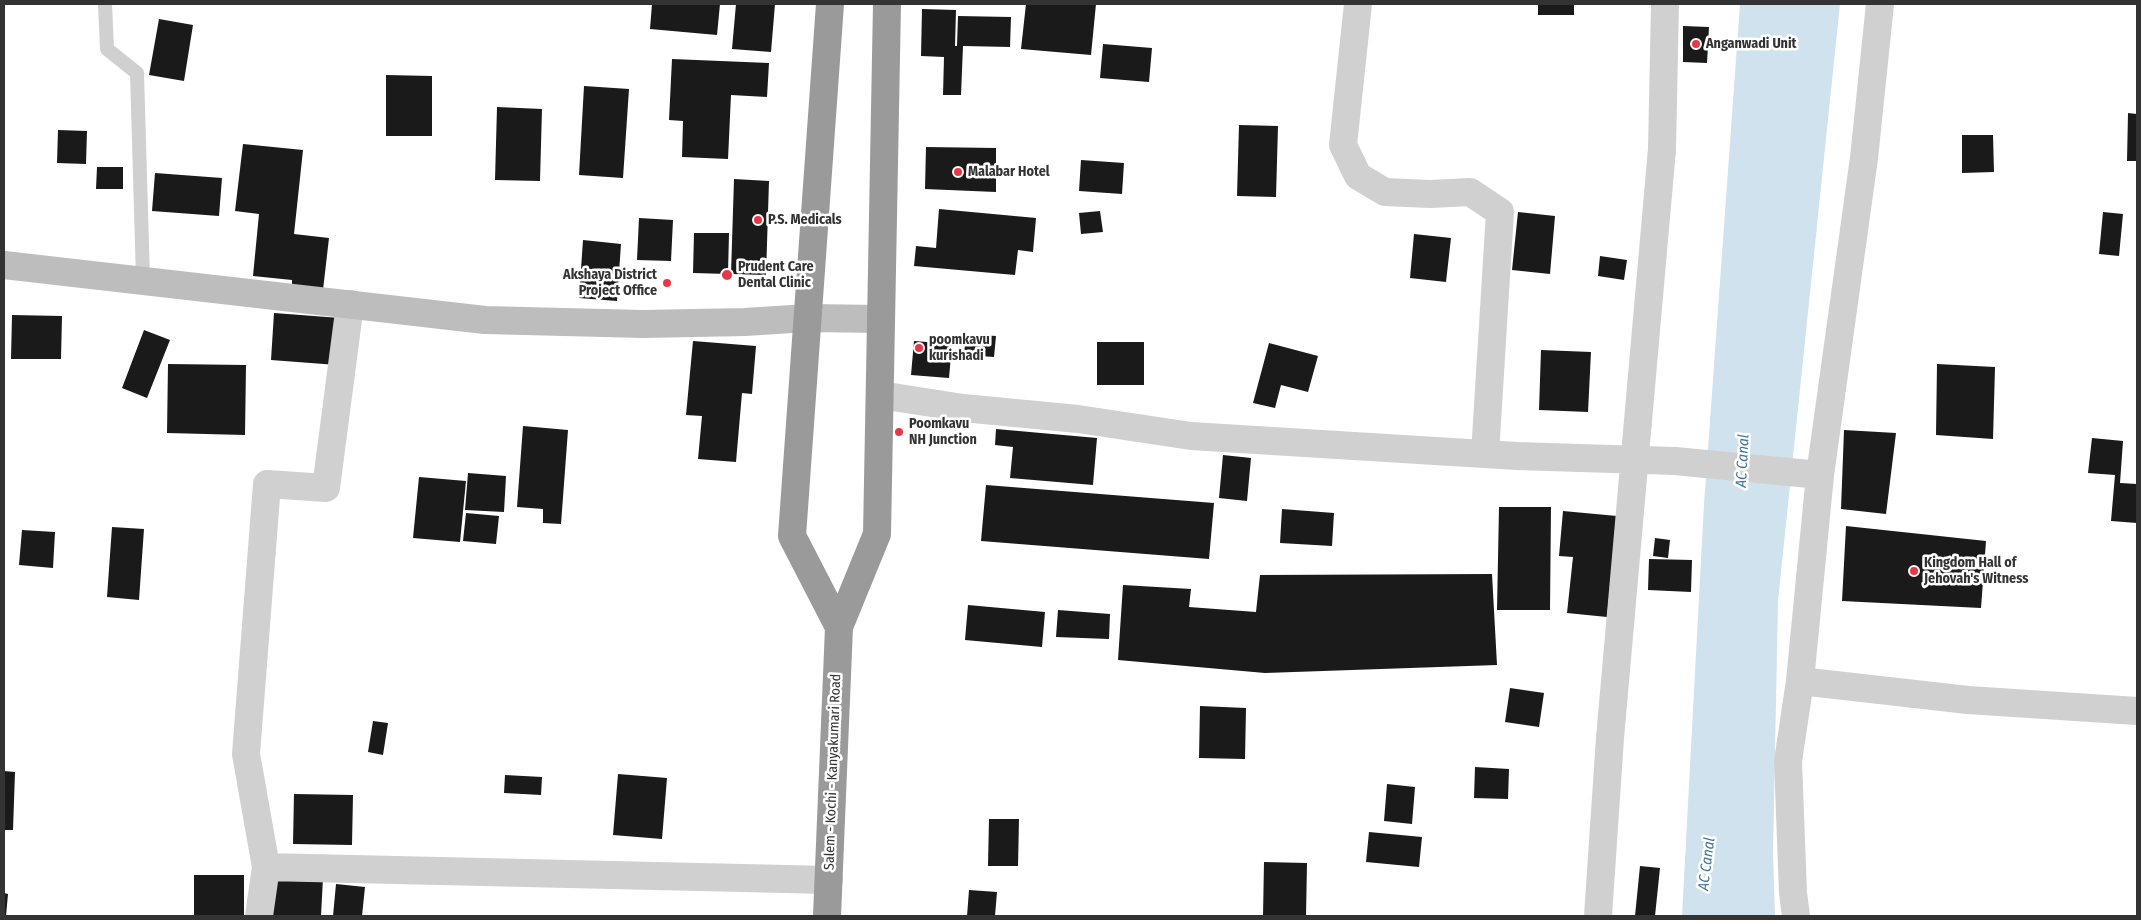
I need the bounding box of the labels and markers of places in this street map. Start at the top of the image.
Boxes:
place label: Anganwadi Unit [1706,36,1796,52]
marker: Anganwadi Unit [1690,38,1702,50]
place label: Malabar Hotel [968,164,1050,180]
marker: Malabar Hotel [952,166,964,178]
place label: P.S. Medicals [768,212,842,228]
marker: P.S. Medicals [752,214,764,226]
place label: Prudent Care Dental Clinic [738,259,814,292]
place label: Akshaya District Project Office [563,267,657,300]
marker: Prudent Care Dental Clinic [720,268,734,282]
marker: Akshaya District Project Office [661,277,673,289]
place label: poomkavu kurishadi [929,332,990,364]
marker: poomkavu kurishadi [913,342,925,354]
place label: Poomkavu NH Junction [909,416,977,448]
marker: Poomkavu NH Junction [893,426,905,438]
place label: Kingdom Hall of Jehovah's Witness [1924,555,2028,588]
marker: Kingdom Hall of Jehovah's Witness [1908,565,1920,577]

